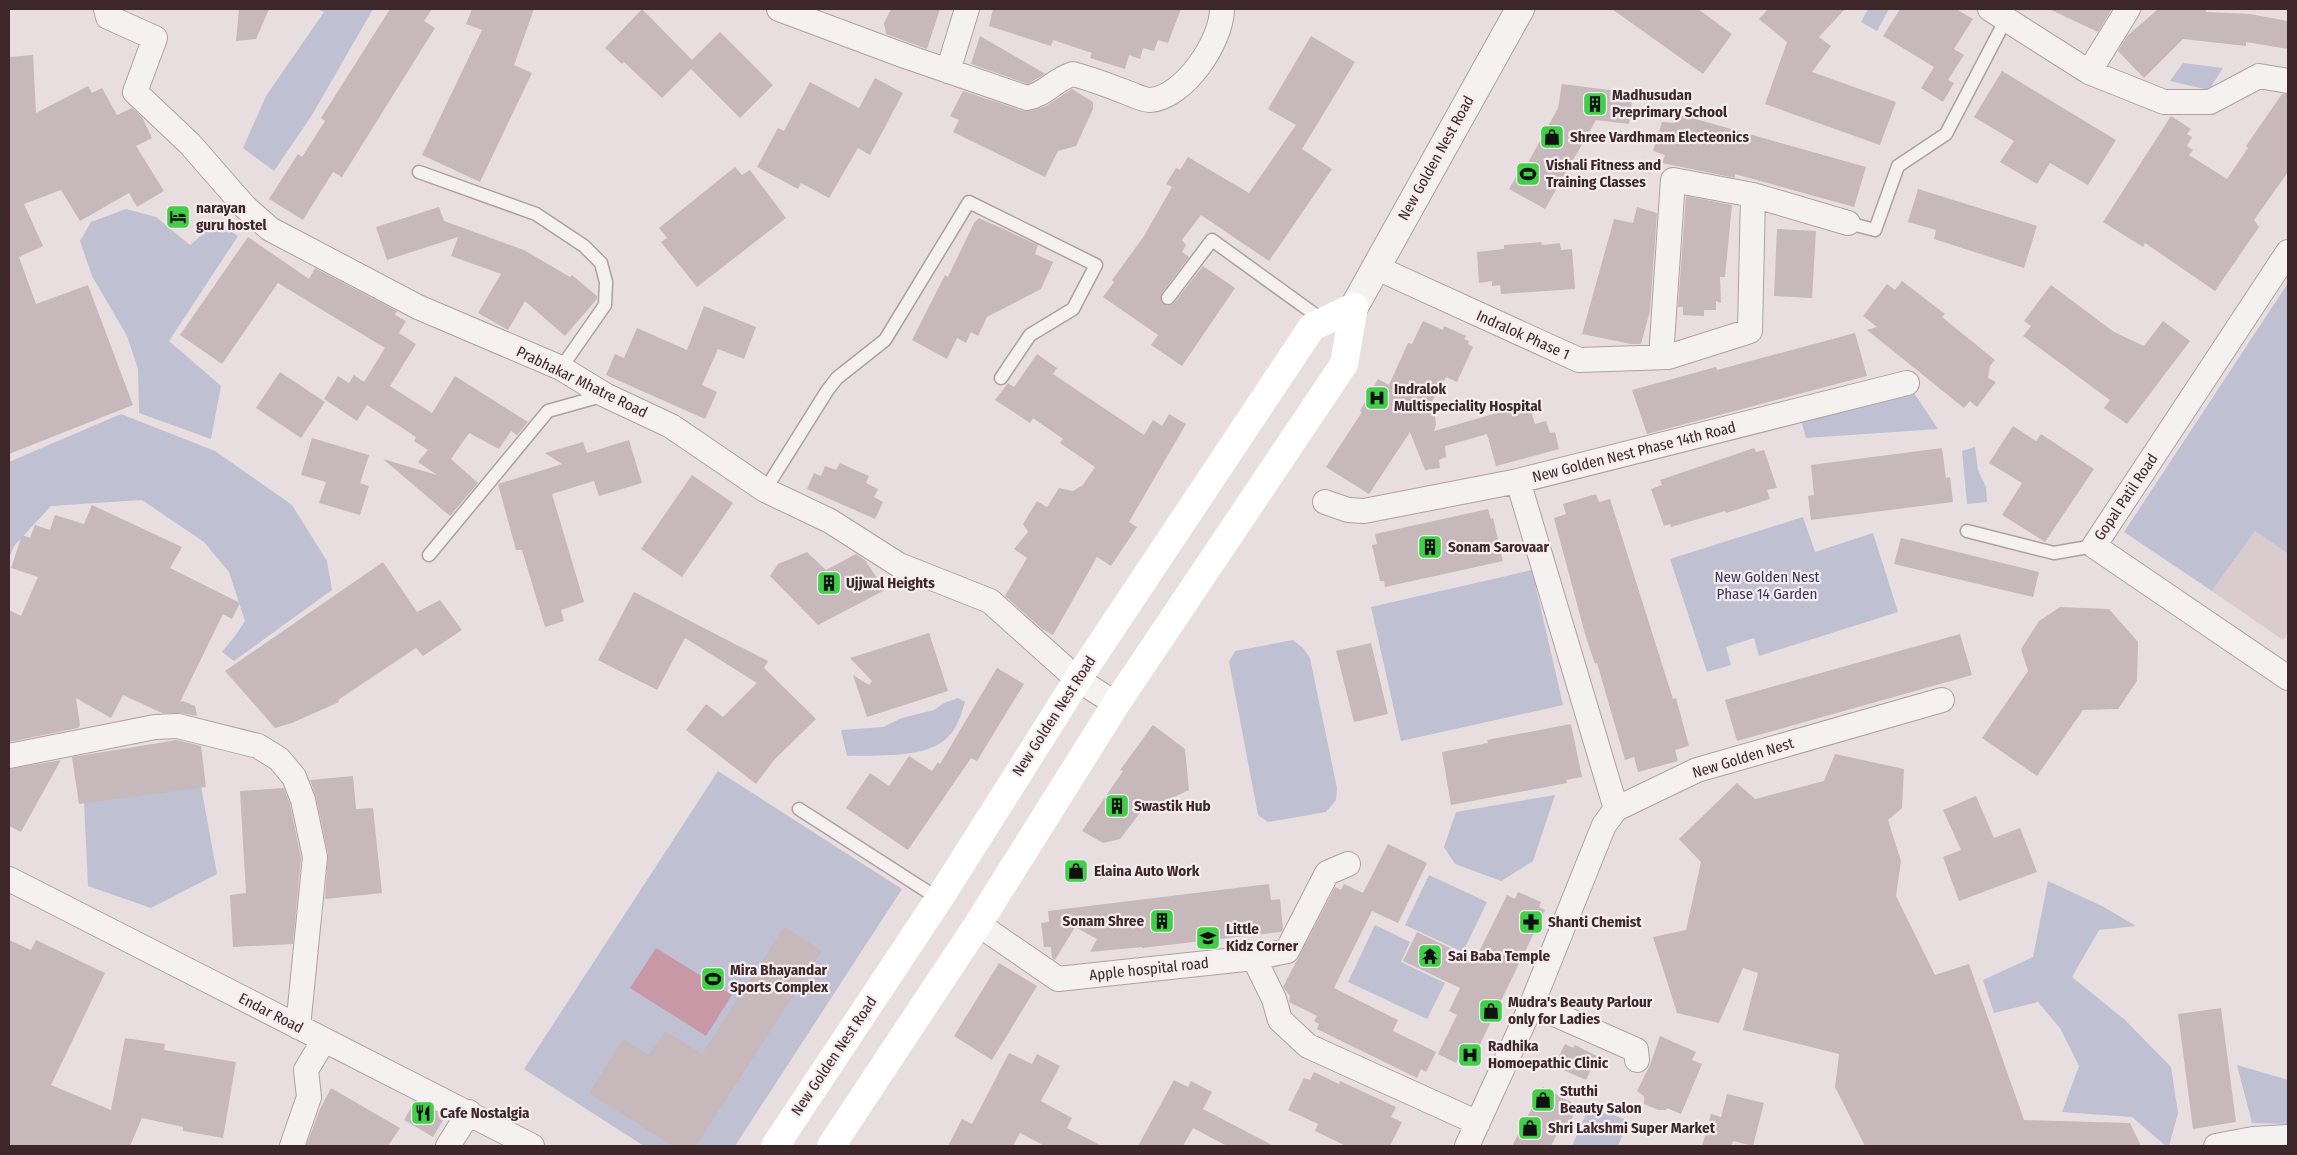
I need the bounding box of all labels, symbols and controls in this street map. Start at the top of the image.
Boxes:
place label: Madhusudan Preprimary School [1612,86,1728,121]
building icon: Madhusudan Preprimary School [1582,91,1608,117]
street label: New Golden Nest Road [1394,93,1478,223]
shop icon: Shree Vardhmam Electeonics [1539,124,1565,150]
place label: Shree Vardhmam Electeonics [1570,128,1749,146]
place label: Vishali Fitness and Training Classes [1545,156,1661,191]
sports icon: Vishali Fitness and Training Classes [1515,161,1541,187]
place label: narayan guru hostel [196,199,268,234]
hotel icon: narayan guru hostel [165,204,191,230]
street label: Indralok Phase 1 [1474,306,1572,364]
street label: Prabhakar Mhatre Road [514,342,650,422]
place label: Indralok Multispeciality Hospital [1394,380,1542,415]
hospital icon: Indralok Multispeciality Hospital [1364,385,1390,411]
street label: New Golden Nest Phase 14th Road [1530,418,1738,486]
street label: Gopal Patil Road [2090,450,2162,544]
building icon: Sonam Sarovaar [1417,534,1443,560]
place label: Sonam Sarovaar [1448,538,1549,556]
park label: New Golden Nest Phase 14 Garden [1715,568,1820,603]
building icon: Ujjwal Heights [816,570,842,596]
place label: Ujjwal Heights [846,574,935,592]
street label: New Golden Nest Road [1008,653,1100,779]
street label: New Golden Nest [1690,734,1796,782]
building icon: Swastik Hub [1104,793,1130,819]
place label: Swastik Hub [1134,797,1211,815]
shop icon: Elaina Auto Work [1063,858,1089,884]
place label: Elaina Auto Work [1094,862,1200,880]
building icon: Sonam Shree [1149,908,1175,934]
pharmacy icon: Shanti Chemist [1518,909,1544,935]
place label: Sonam Shree [1062,912,1144,930]
place label: Shanti Chemist [1548,913,1642,931]
place label: Little Kidz Corner [1226,920,1299,955]
school or university icon: Little Kidz Corner [1195,925,1221,951]
temple icon: Sai Baba Temple [1417,943,1443,969]
place label: Sai Baba Temple [1448,947,1550,965]
street label: Apple hospital road [1088,954,1210,984]
place label: Mira Bhayandar Sports Complex [730,961,829,996]
sports icon: Mira Bhayandar Sports Complex [700,966,726,992]
street label: Endar Road [236,989,306,1037]
street label: New Golden Nest Road [788,993,880,1119]
place label: Mudra's Beauty Parlour only for Ladies [1508,993,1653,1028]
shop icon: Mudra's Beauty Parlour only for Ladies [1478,998,1504,1024]
place label: Radhika Homoepathic Clinic [1488,1037,1609,1072]
hospital icon: Radhika Homoepathic Clinic [1457,1042,1483,1068]
place label: Stuthi Beauty Salon [1560,1082,1642,1117]
shop icon: Stuthi Beauty Salon [1530,1087,1556,1113]
restaurant icon: Cafe Nostalgia [410,1100,436,1126]
place label: Cafe Nostalgia [440,1104,530,1122]
shop icon: Shri Lakshmi Super Market [1517,1115,1543,1141]
place label: Shri Lakshmi Super Market [1548,1119,1716,1137]

